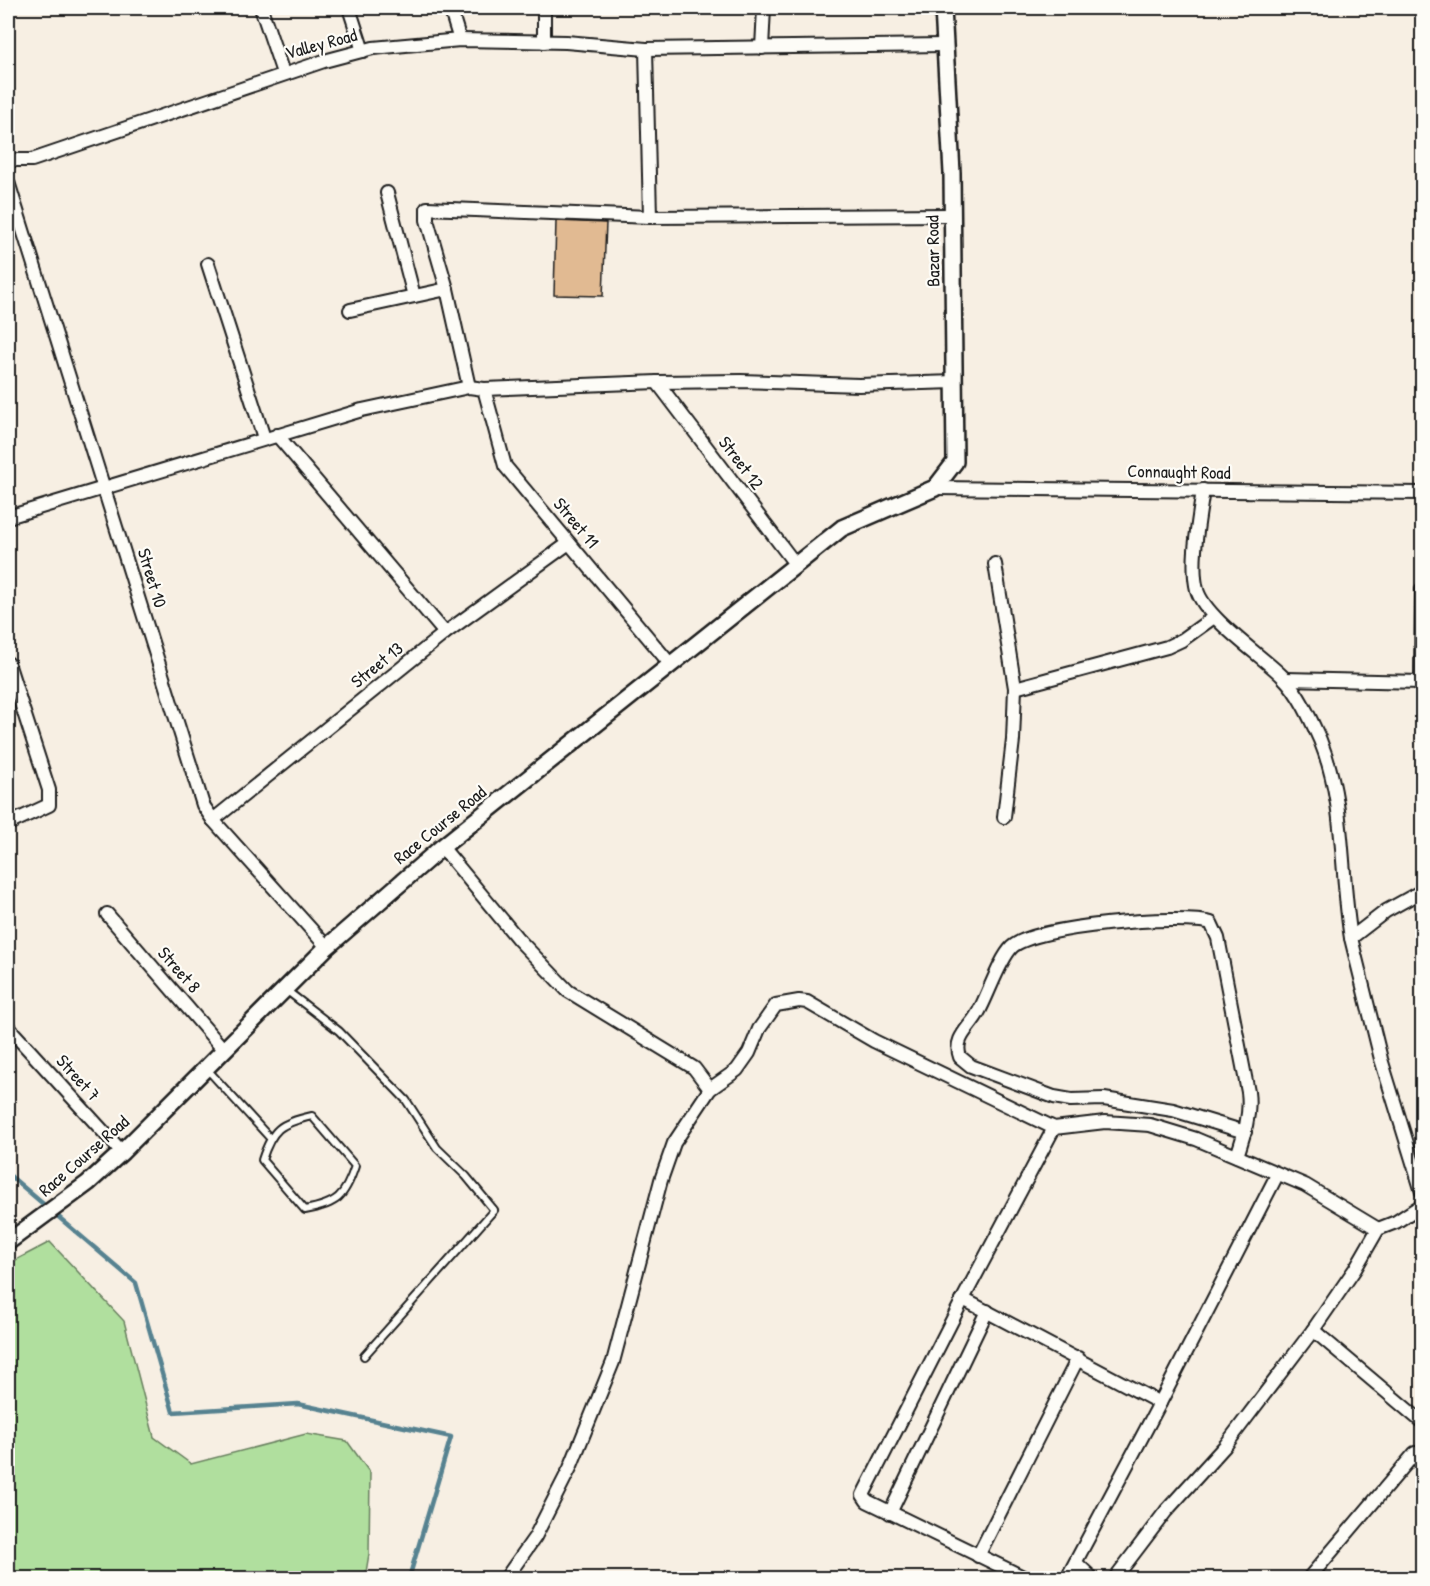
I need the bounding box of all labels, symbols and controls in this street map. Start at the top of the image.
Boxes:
street label: Valley Road [282,22,360,65]
street label: Bazar Road [919,215,946,287]
street label: Street 12 [713,431,770,495]
street label: Connaught Road [1127,458,1231,485]
street label: Street 11 [548,492,605,553]
street label: Street 10 [132,545,173,611]
street label: Street 13 [345,636,408,693]
street label: Race Course Road [388,779,491,870]
street label: Street 8 [152,941,207,998]
street label: Street 7 [51,1049,106,1107]
street label: Race Course Road [33,1109,134,1202]

